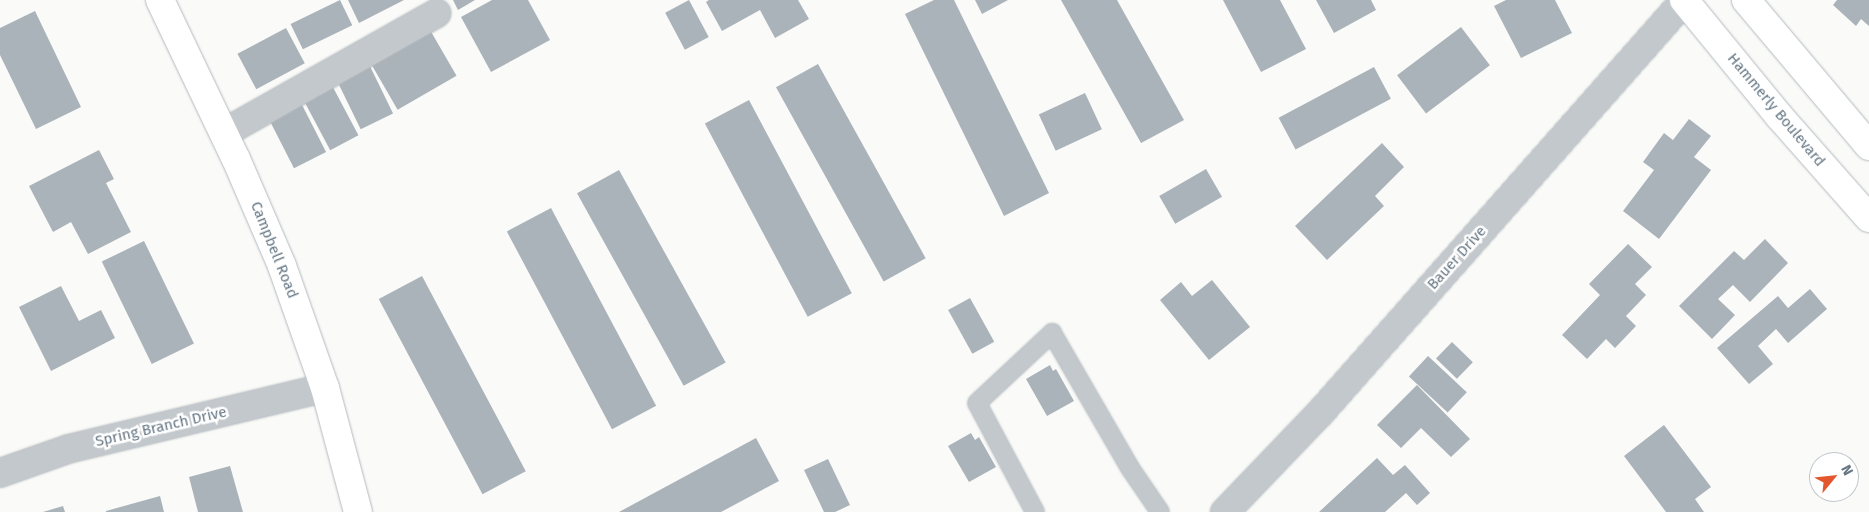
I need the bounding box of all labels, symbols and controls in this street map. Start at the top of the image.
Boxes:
street label: Hammerly Boulevard [1723,50,1829,170]
street label: Campbell Road [246,199,302,301]
street label: Bauer Drive [1424,223,1490,293]
street label: Spring Branch Drive [94,403,228,451]
north arrow [1809,452,1859,502]
text: N [1837,462,1856,478]

